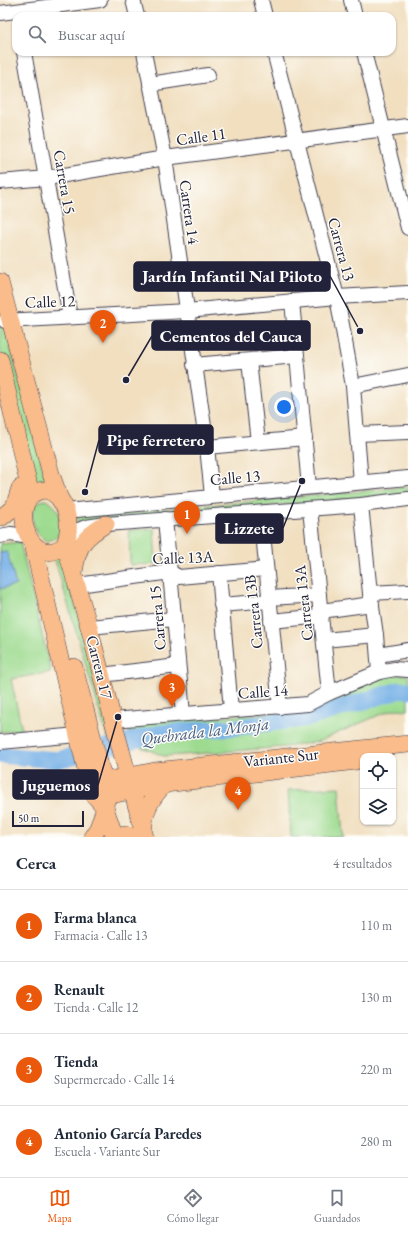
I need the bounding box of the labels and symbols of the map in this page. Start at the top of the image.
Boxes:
street label: Calle 11 [175,123,227,150]
street label: Carrera 15 [49,148,80,216]
street label: Carrera 14 [175,178,204,246]
street label: Carrera 13 [323,215,360,284]
callout: Jardín Infantil Nal Piloto [134,262,330,291]
text: Jardín Infantil Nal Piloto [140,265,322,287]
street label: Calle 12 [25,290,76,313]
pin: 2 [90,310,116,343]
callout: Cementos del Cauca [152,321,310,350]
text: Cementos del Cauca [160,325,303,347]
your location [274,397,294,417]
callout: Pipe ferretero [99,425,213,454]
text: Pipe ferretero [107,429,206,451]
street label: Calle 13 [209,465,261,490]
pin: 1 [174,501,200,534]
callout: Lizzete [216,514,283,543]
text: Lizzete [224,517,274,539]
street label: Calle 13A [152,546,215,569]
street label: Carrera 13A [289,563,318,642]
street label: Carrera 13B [239,574,268,650]
street label: Carrera 15 [144,585,171,651]
street label: Carrera 17 [81,633,118,701]
pin: 3 [159,674,185,707]
street label: Calle 14 [237,679,289,704]
water label: Quebrada la Monja [140,712,270,750]
street label: Variante Sur [243,743,320,772]
callout: Juguemos [13,770,98,799]
text: Juguemos [20,774,90,796]
pin: 4 [225,777,251,810]
scale bar [12,809,84,828]

